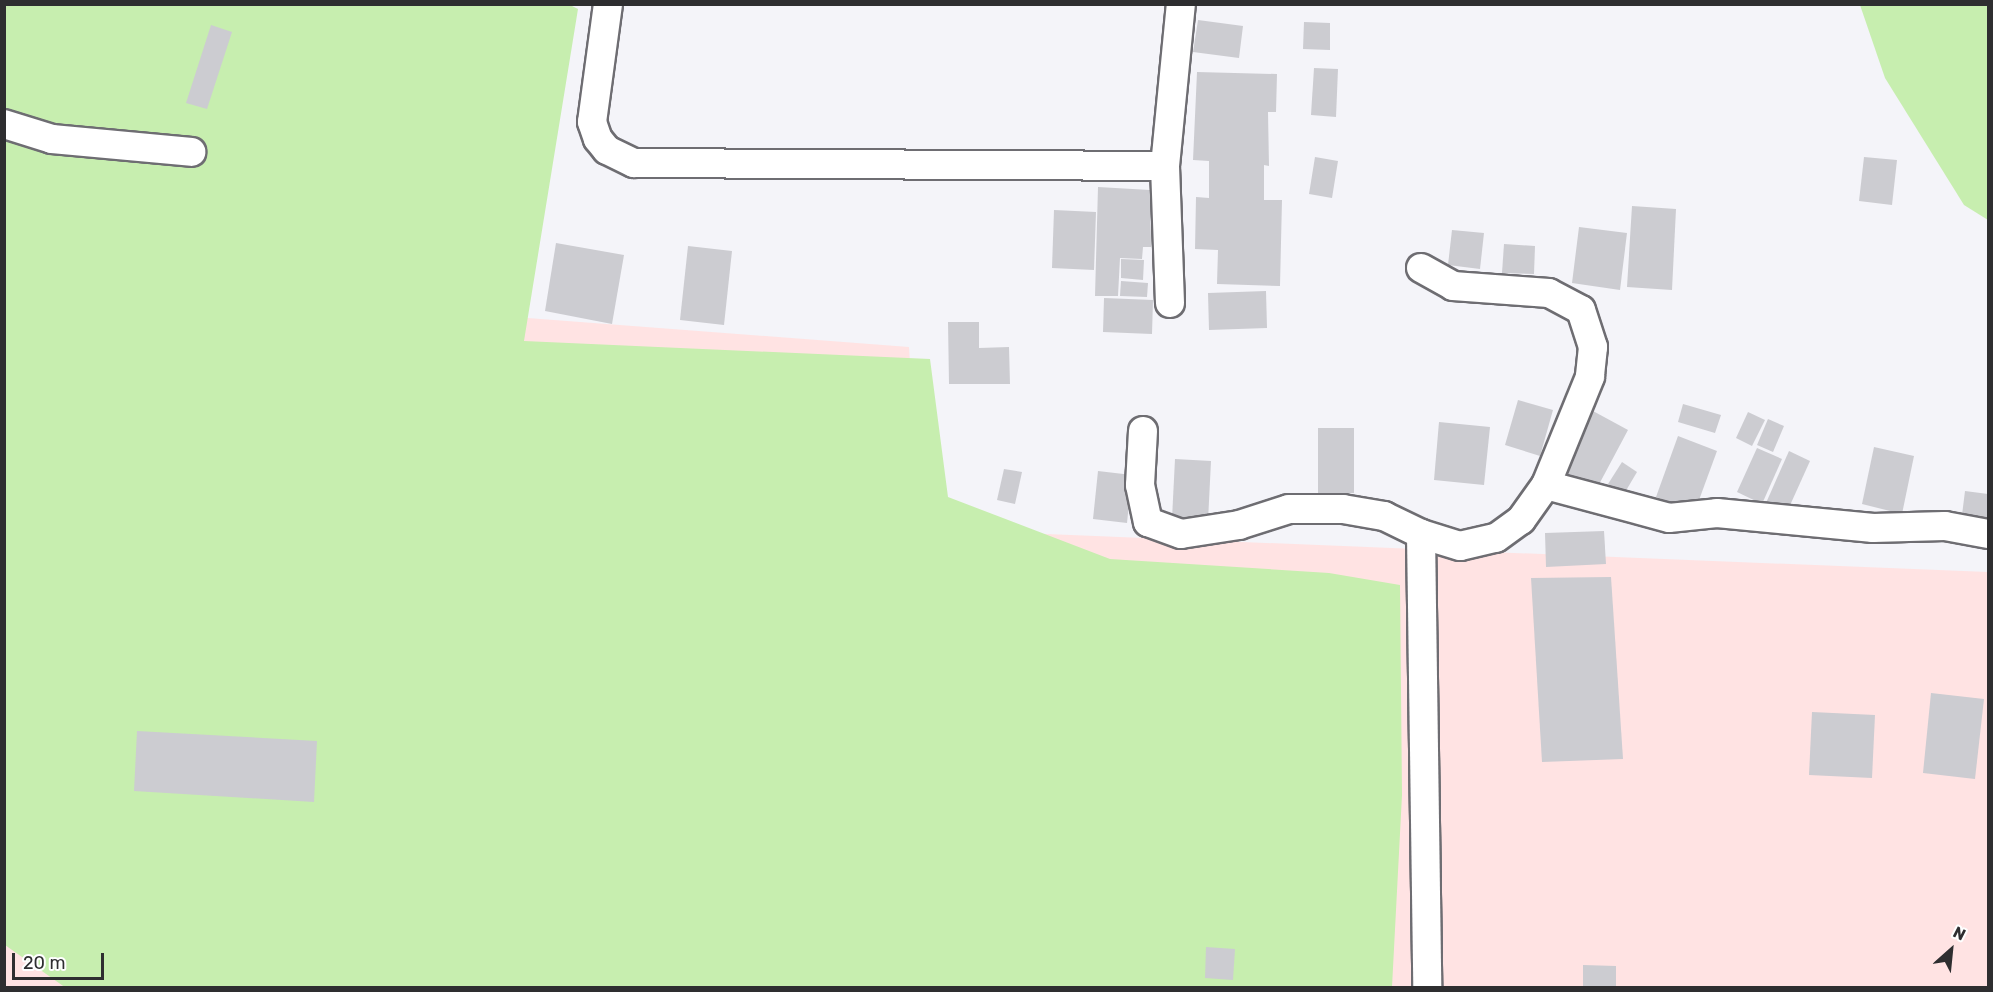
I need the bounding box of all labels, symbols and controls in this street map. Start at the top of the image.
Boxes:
north arrow [1921,920,1981,980]
text: N [1950,922,1969,945]
scale bar [15,941,106,979]
text: 20 m [23,952,65,974]

